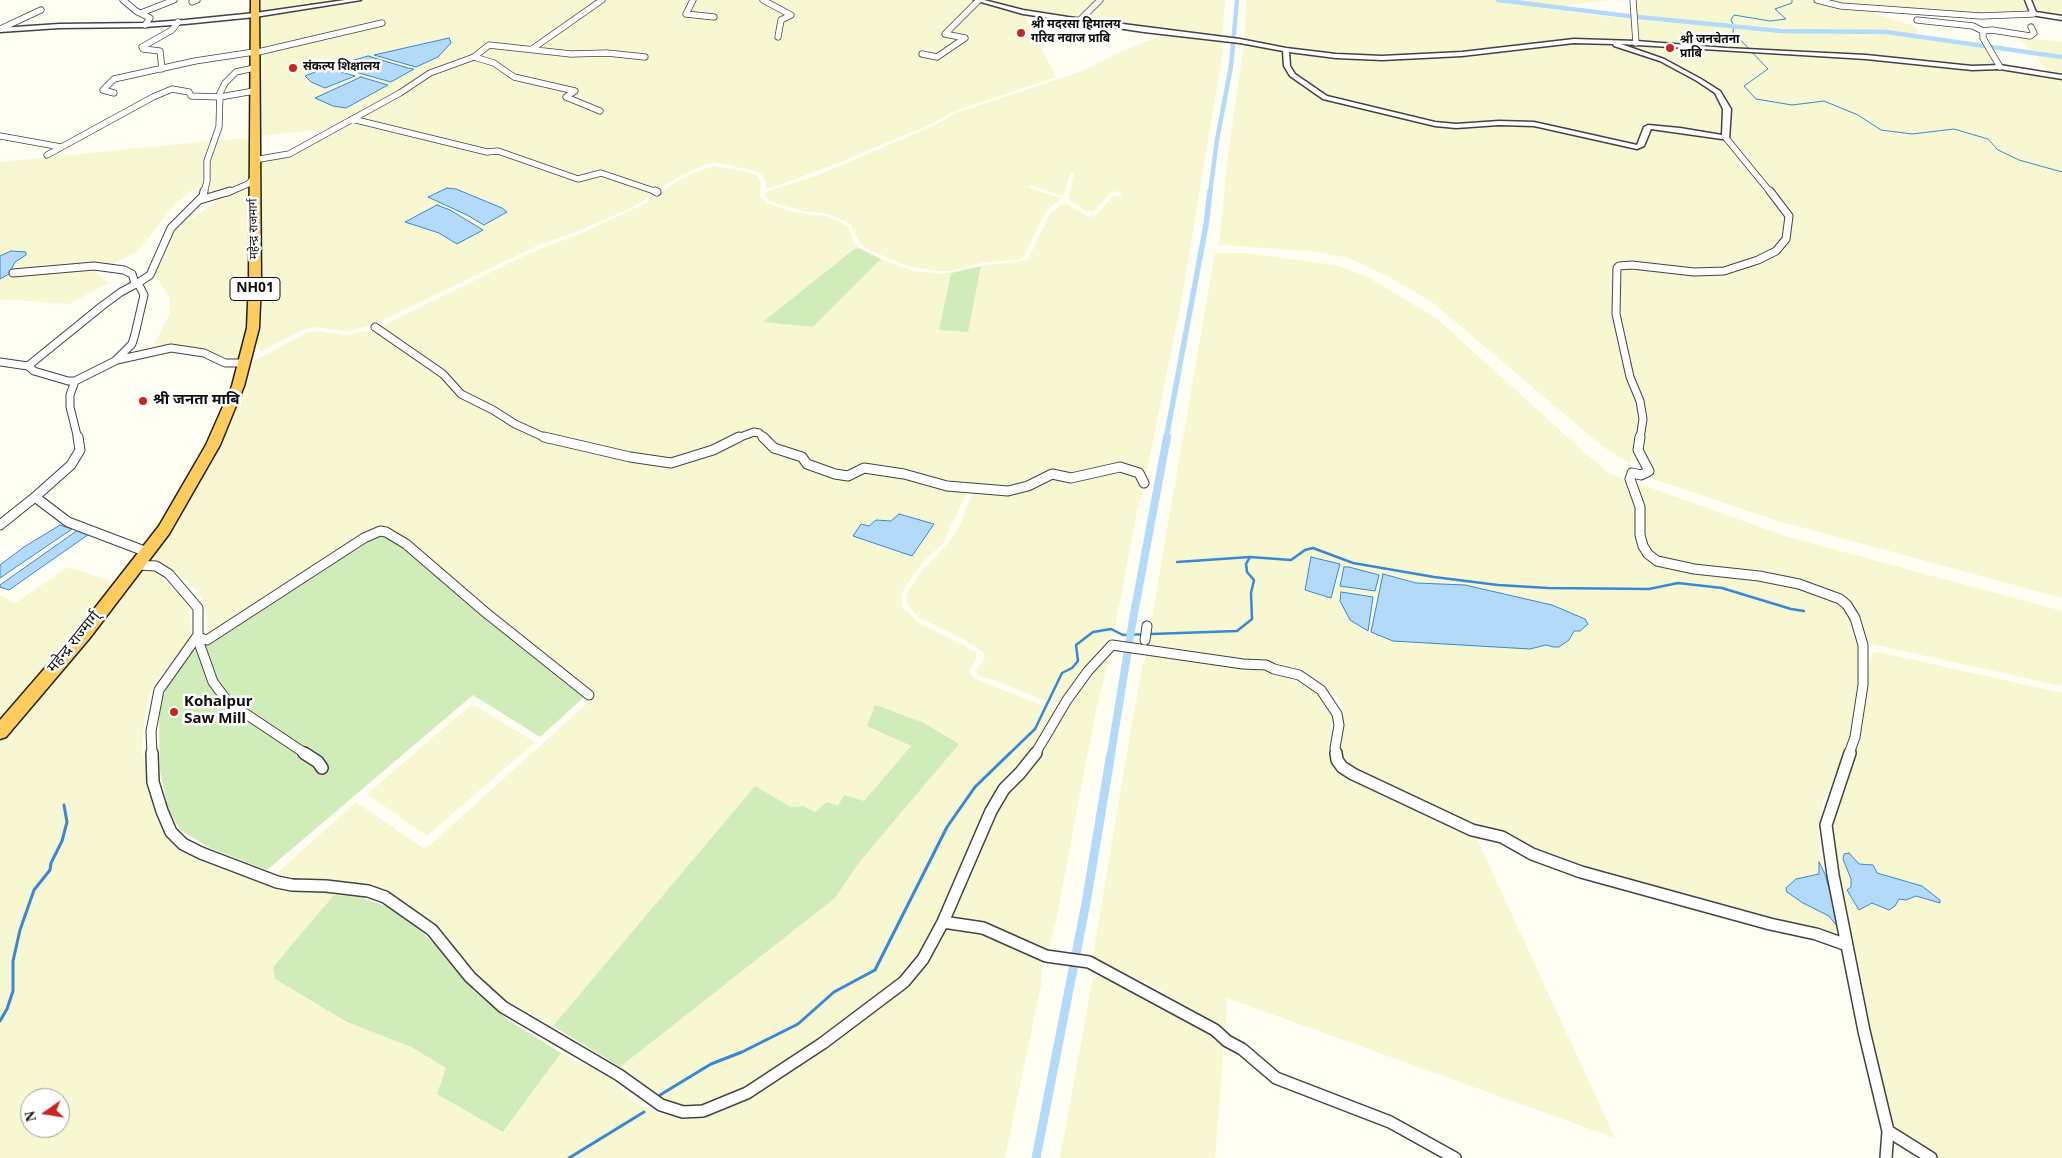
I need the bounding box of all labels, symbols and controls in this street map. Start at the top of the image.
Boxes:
place label: श्री मदरसा हिमालय गरिव नवाज प्राबि [1031,19,1121,47]
marker: श्री मदरसा हिमालय गरिव नवाज प्राबि [1015,27,1027,39]
place label: श्री जनचेतना प्राबि [1680,34,1740,62]
marker: श्री जनचेतना प्राबि [1664,42,1676,54]
place label: संकल्प शिक्षालय [303,61,380,75]
marker: संकल्प शिक्षालय [287,62,299,74]
street label: महेन्द्र राजमार्ग [247,199,263,259]
road number: NH01 [230,278,280,300]
place label: श्री जनता माबि [153,392,240,410]
marker: श्री जनता माबि [137,395,149,407]
street label: महेन्द्र राज्मार्ग् [45,609,105,677]
place label: Kohalpur Saw Mill [184,694,252,729]
marker: Kohalpur Saw Mill [168,706,180,718]
north arrow [20,1088,70,1138]
text: N [22,1110,39,1123]

